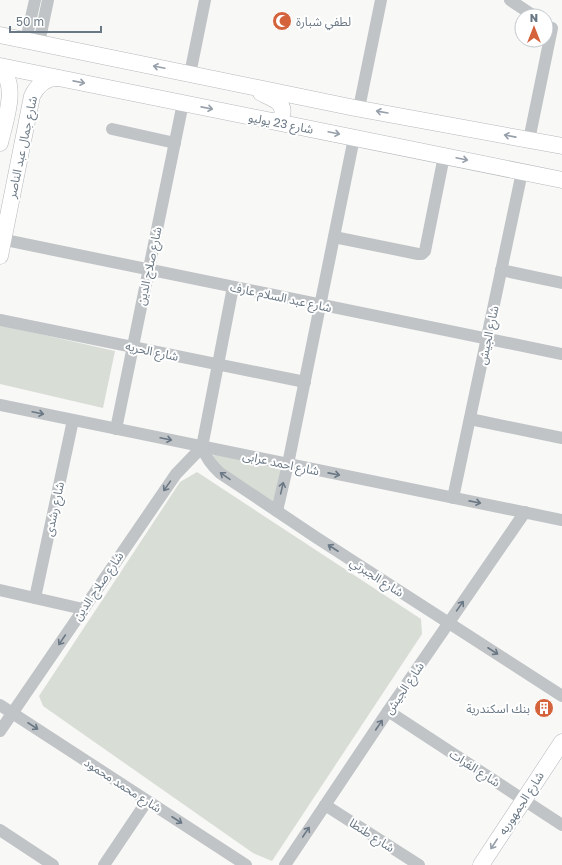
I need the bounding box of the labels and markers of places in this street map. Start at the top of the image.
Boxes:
mosque icon: لطفي شبارة [271,10,293,32]
place label: لطفي شبارة [296,14,351,31]
building icon: بنك اسكندرية [533,697,555,719]
place label: بنك اسكندرية [466,701,530,716]

